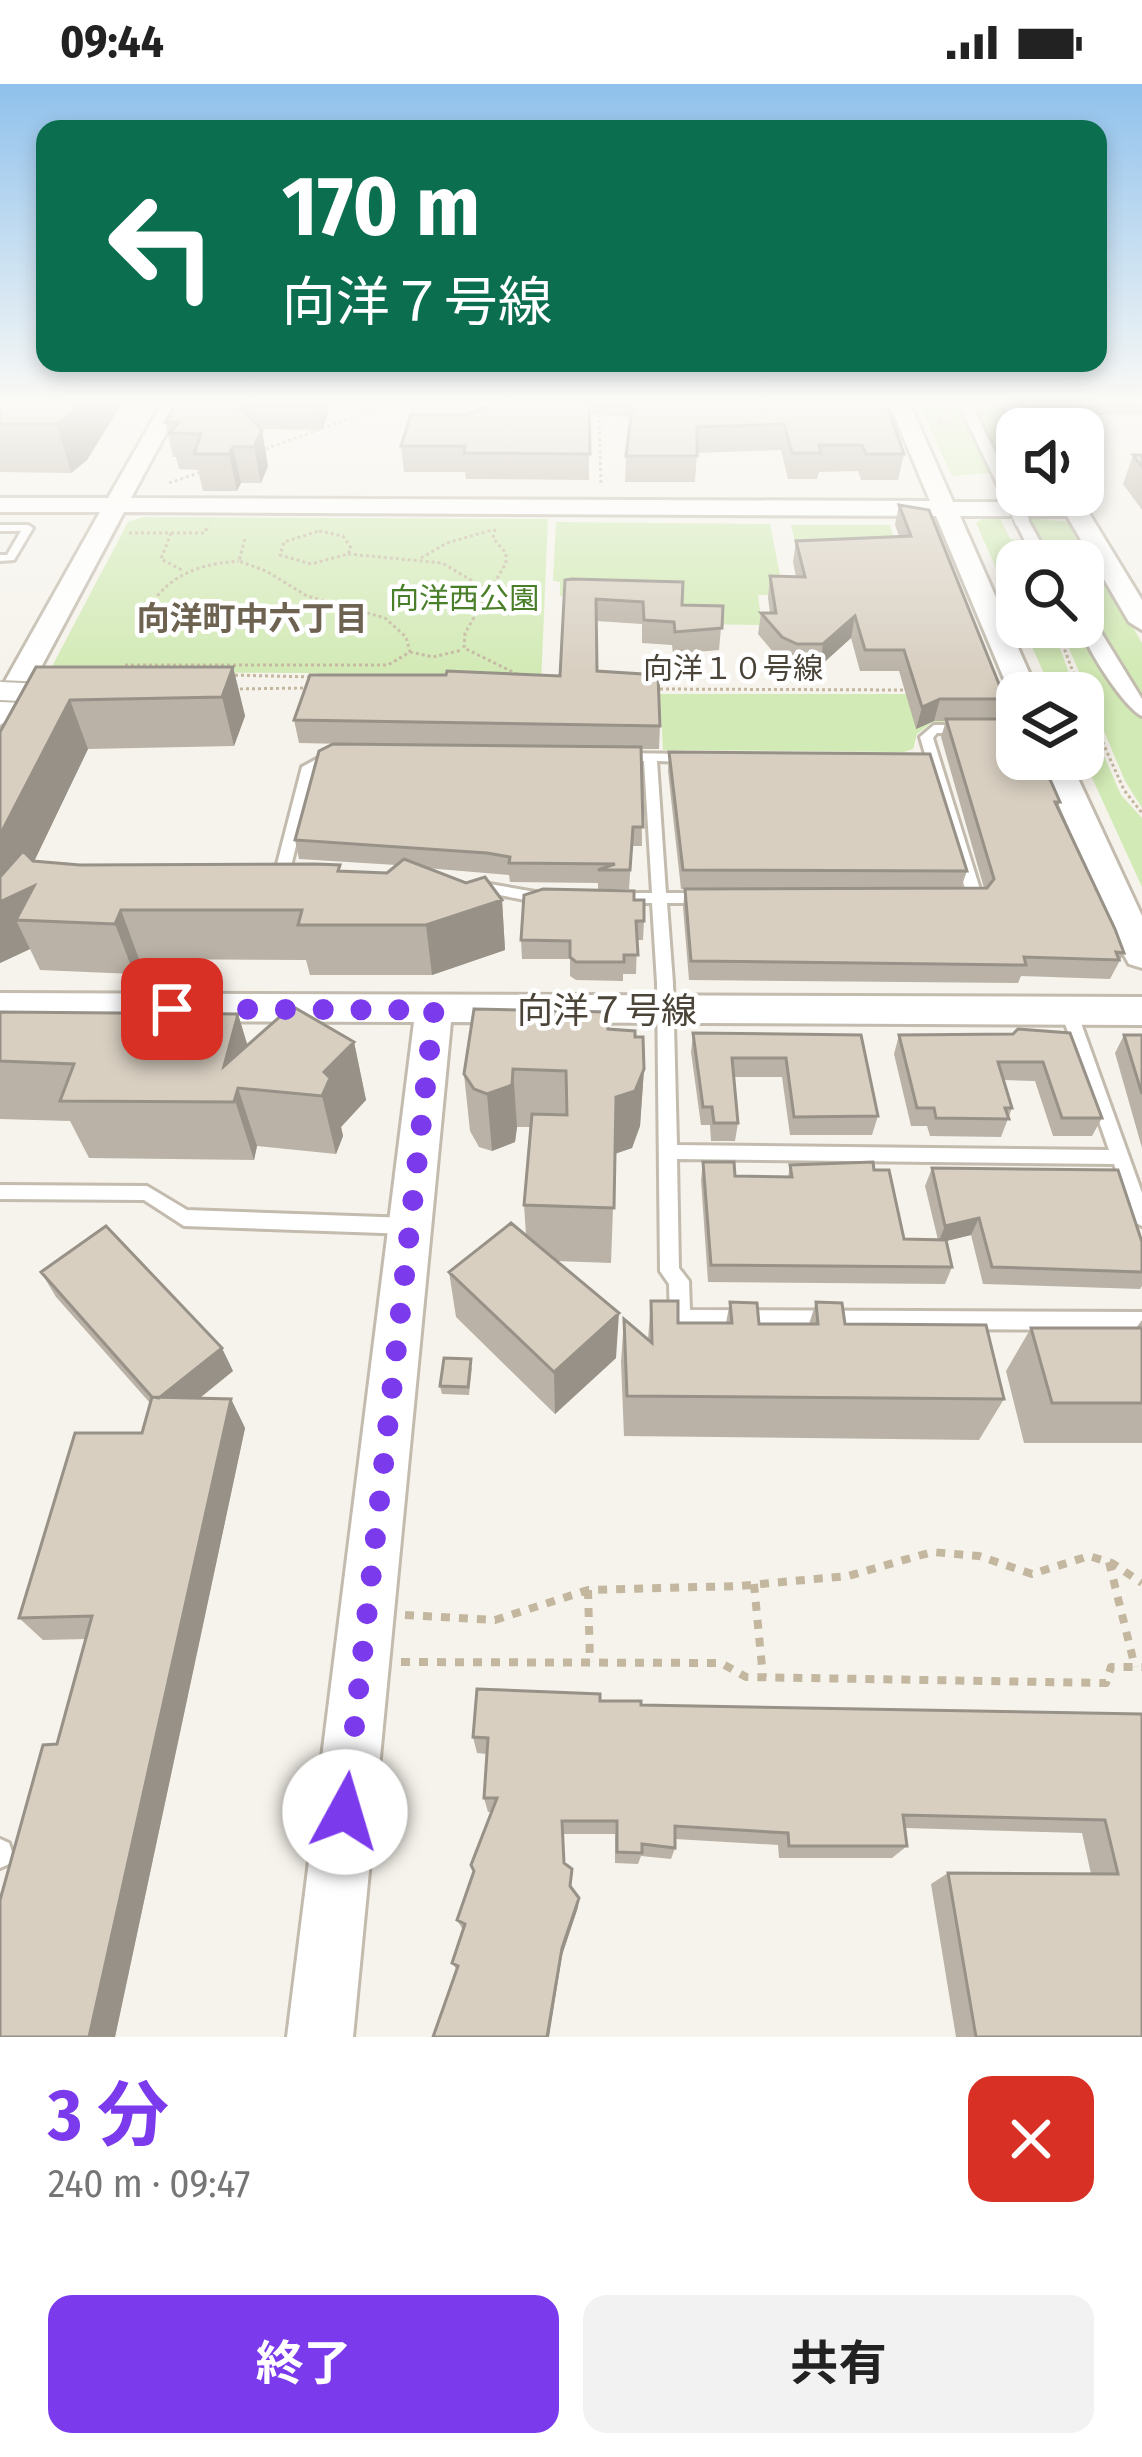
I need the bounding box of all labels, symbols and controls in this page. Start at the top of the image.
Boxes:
text: 09:44 [60,15,164,69]
text: 170 m [282,156,480,257]
icon: left [84,168,240,324]
text: 向洋７号線 [282,271,552,335]
map controls [996,408,1104,780]
button: sound [996,408,1104,516]
button: search [996,540,1104,648]
park label: 向洋西公園 [389,581,539,617]
district label: 向洋町中六丁目 [137,599,368,639]
street label: 向洋１０号線 [643,651,823,687]
button: layers [996,672,1104,780]
pin [121,958,223,1060]
icon: arrive [139,976,205,1042]
street label: 向洋７号線 [517,989,697,1033]
position arrow [282,1749,408,1875]
text: 3 分 [48,2073,169,2159]
button: close [968,2076,1094,2202]
text: 240 m · 09:47 [48,2161,250,2207]
button: 終了 [48,2295,559,2433]
button: 共有 [583,2295,1094,2433]

